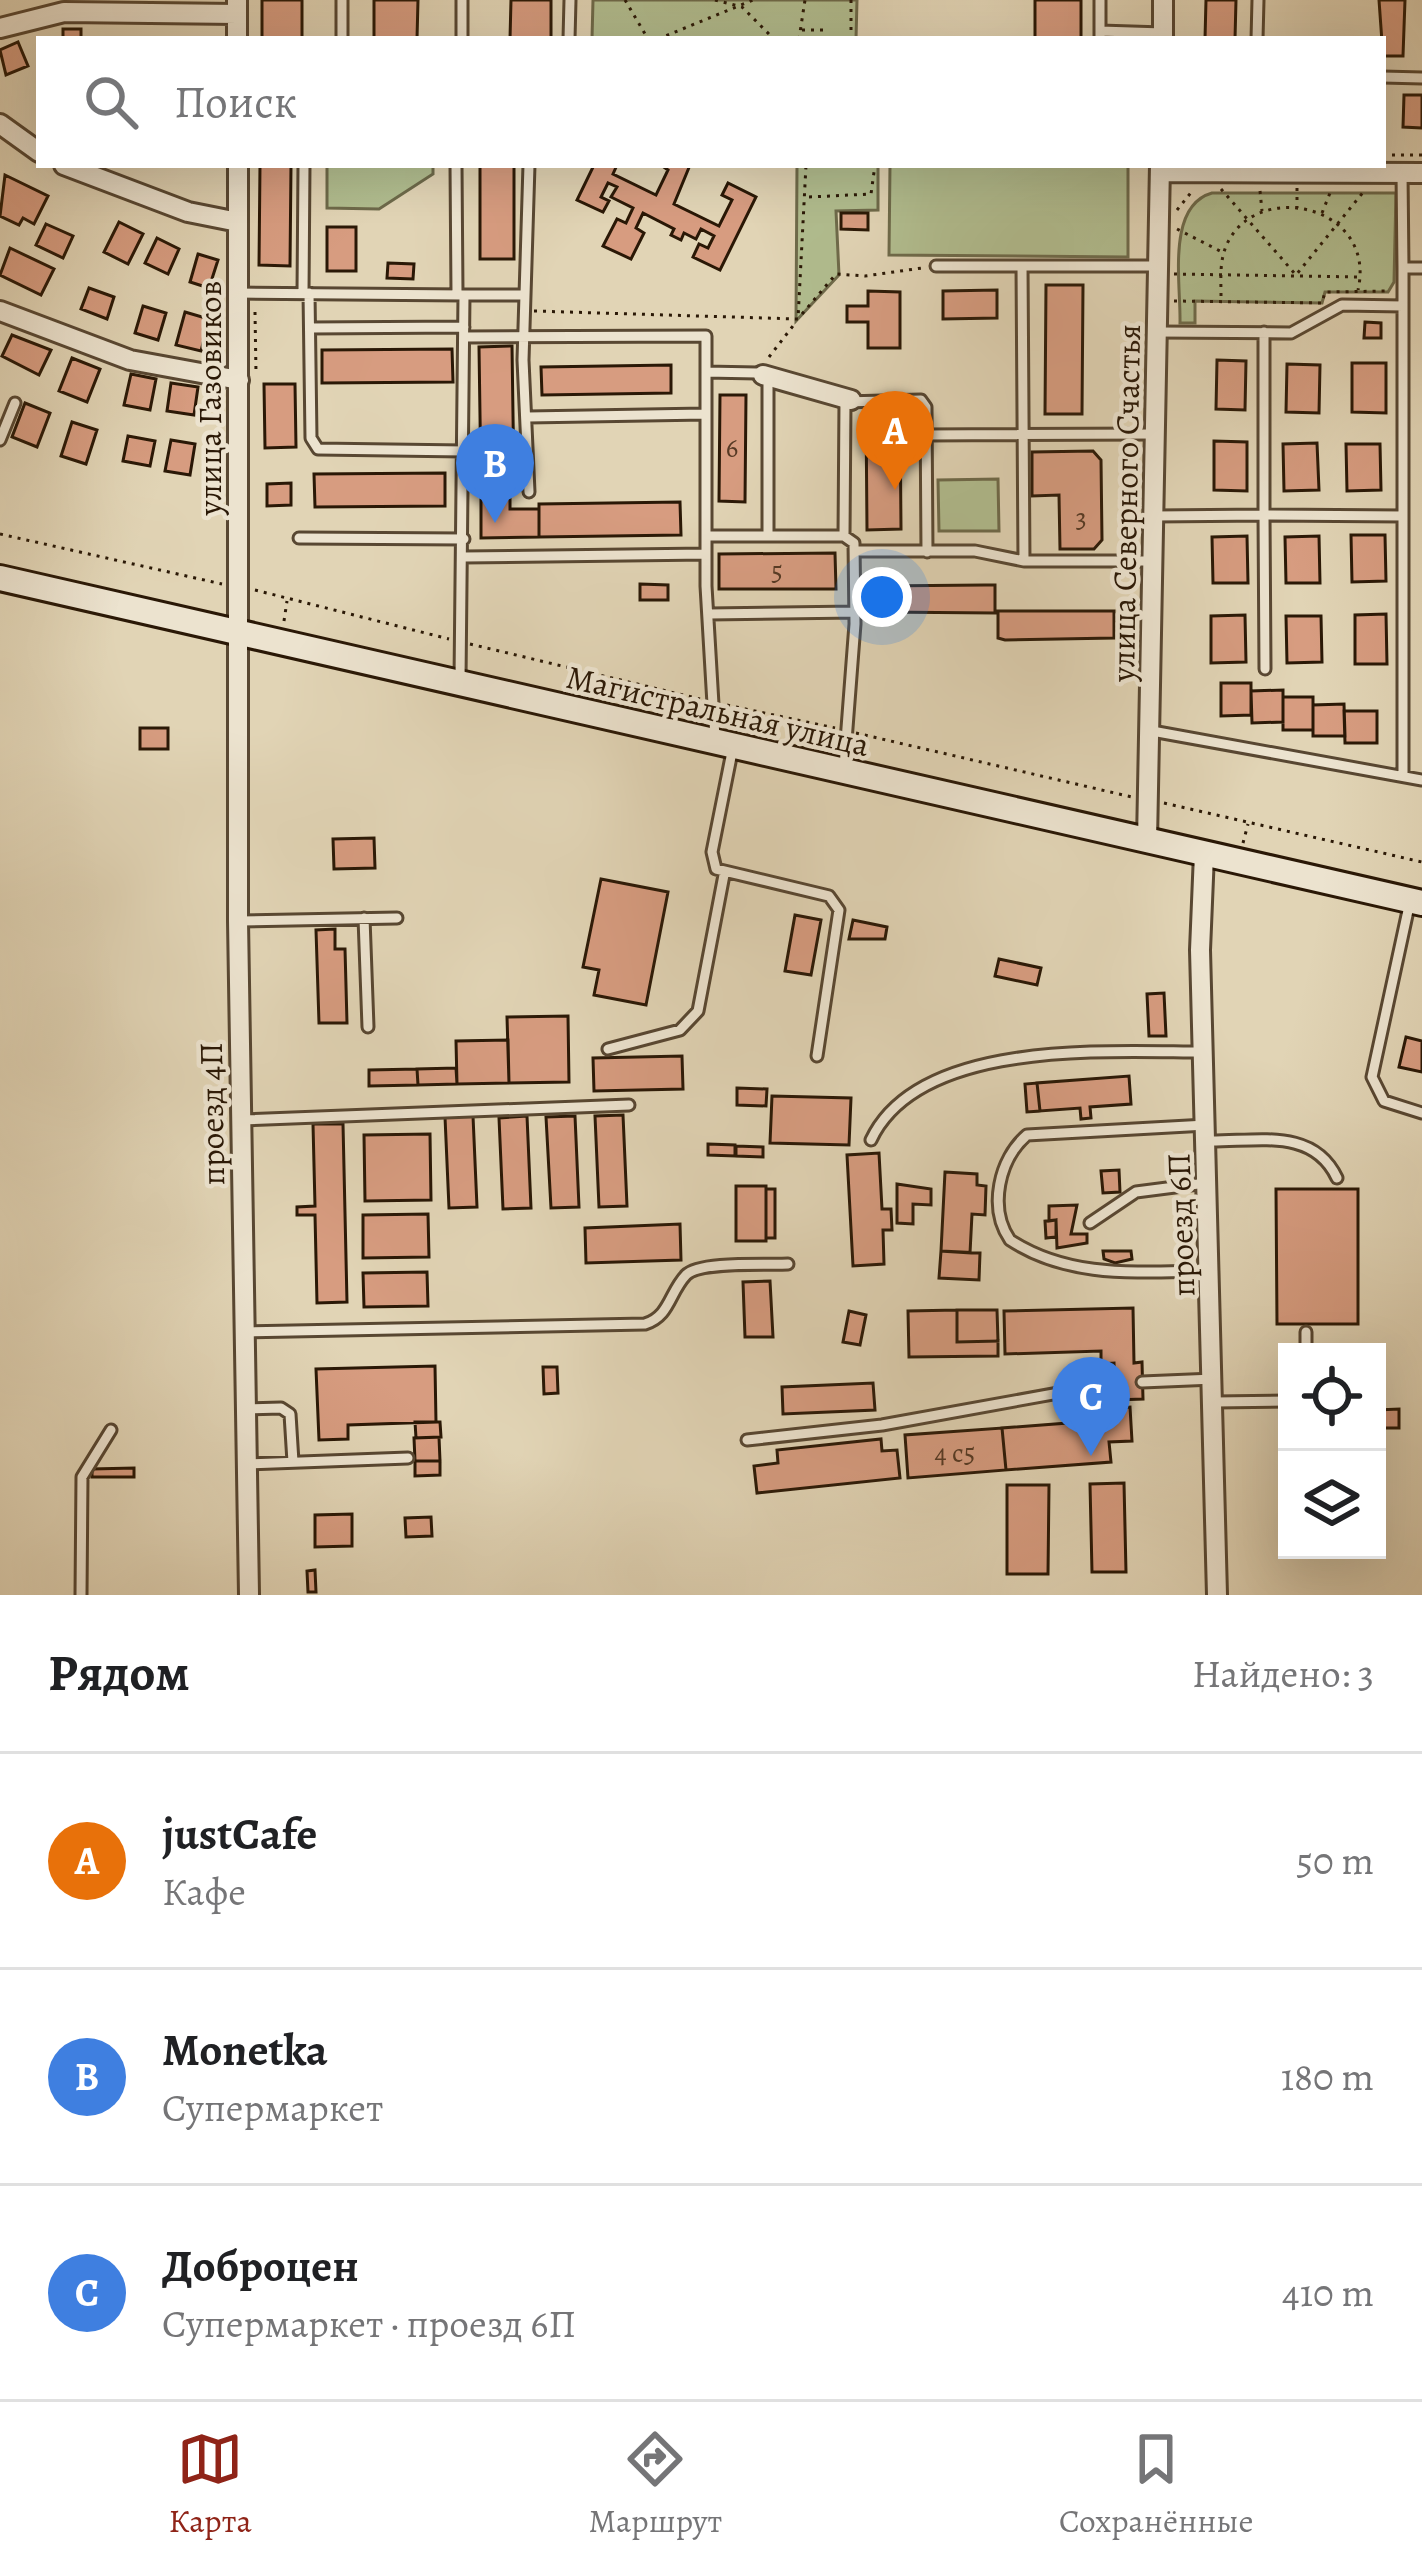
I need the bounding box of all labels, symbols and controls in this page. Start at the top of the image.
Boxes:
search box [36,36,1386,168]
icon: search [78,69,144,135]
text: Поиск [174,71,297,133]
street label: улица Газовиков [187,281,232,517]
street label: улица Северного Счастья [1100,324,1151,683]
pin: A [856,391,934,490]
pin: B [456,424,534,523]
house number: 6 [726,430,738,466]
house number: 3 [1075,500,1087,536]
house number: 5 [771,553,783,589]
your location [852,567,912,627]
street label: Магистральная улица [562,654,874,767]
street label: проезд 4П [188,1042,235,1186]
street label: проезд 6П [1156,1153,1205,1297]
map controls [1278,1343,1386,1559]
button: locate [1278,1343,1386,1451]
pin: C [1052,1357,1130,1456]
house number: 4 с5 [935,1435,975,1471]
button: layers [1278,1451,1386,1559]
text: Рядом [48,1638,190,1708]
text: Найдено: 3 [1192,1647,1374,1700]
text: justCafe [162,1803,317,1865]
text: A [75,1834,99,1887]
text: 50 m [1296,1834,1374,1887]
text: Кафе [162,1865,246,1918]
text: Monetka [162,2019,328,2081]
text: B [75,2050,99,2103]
text: 180 m [1281,2050,1374,2103]
text: Супермаркет [162,2081,383,2134]
text: Доброцен [162,2235,359,2297]
text: C [75,2266,99,2319]
text: 410 m [1282,2266,1374,2319]
text: Супермаркет · проезд 6П [162,2297,576,2350]
tab: Карта [168,2426,252,2543]
tab: Маршрут [588,2426,722,2543]
tab: Сохранённые [1059,2426,1254,2543]

